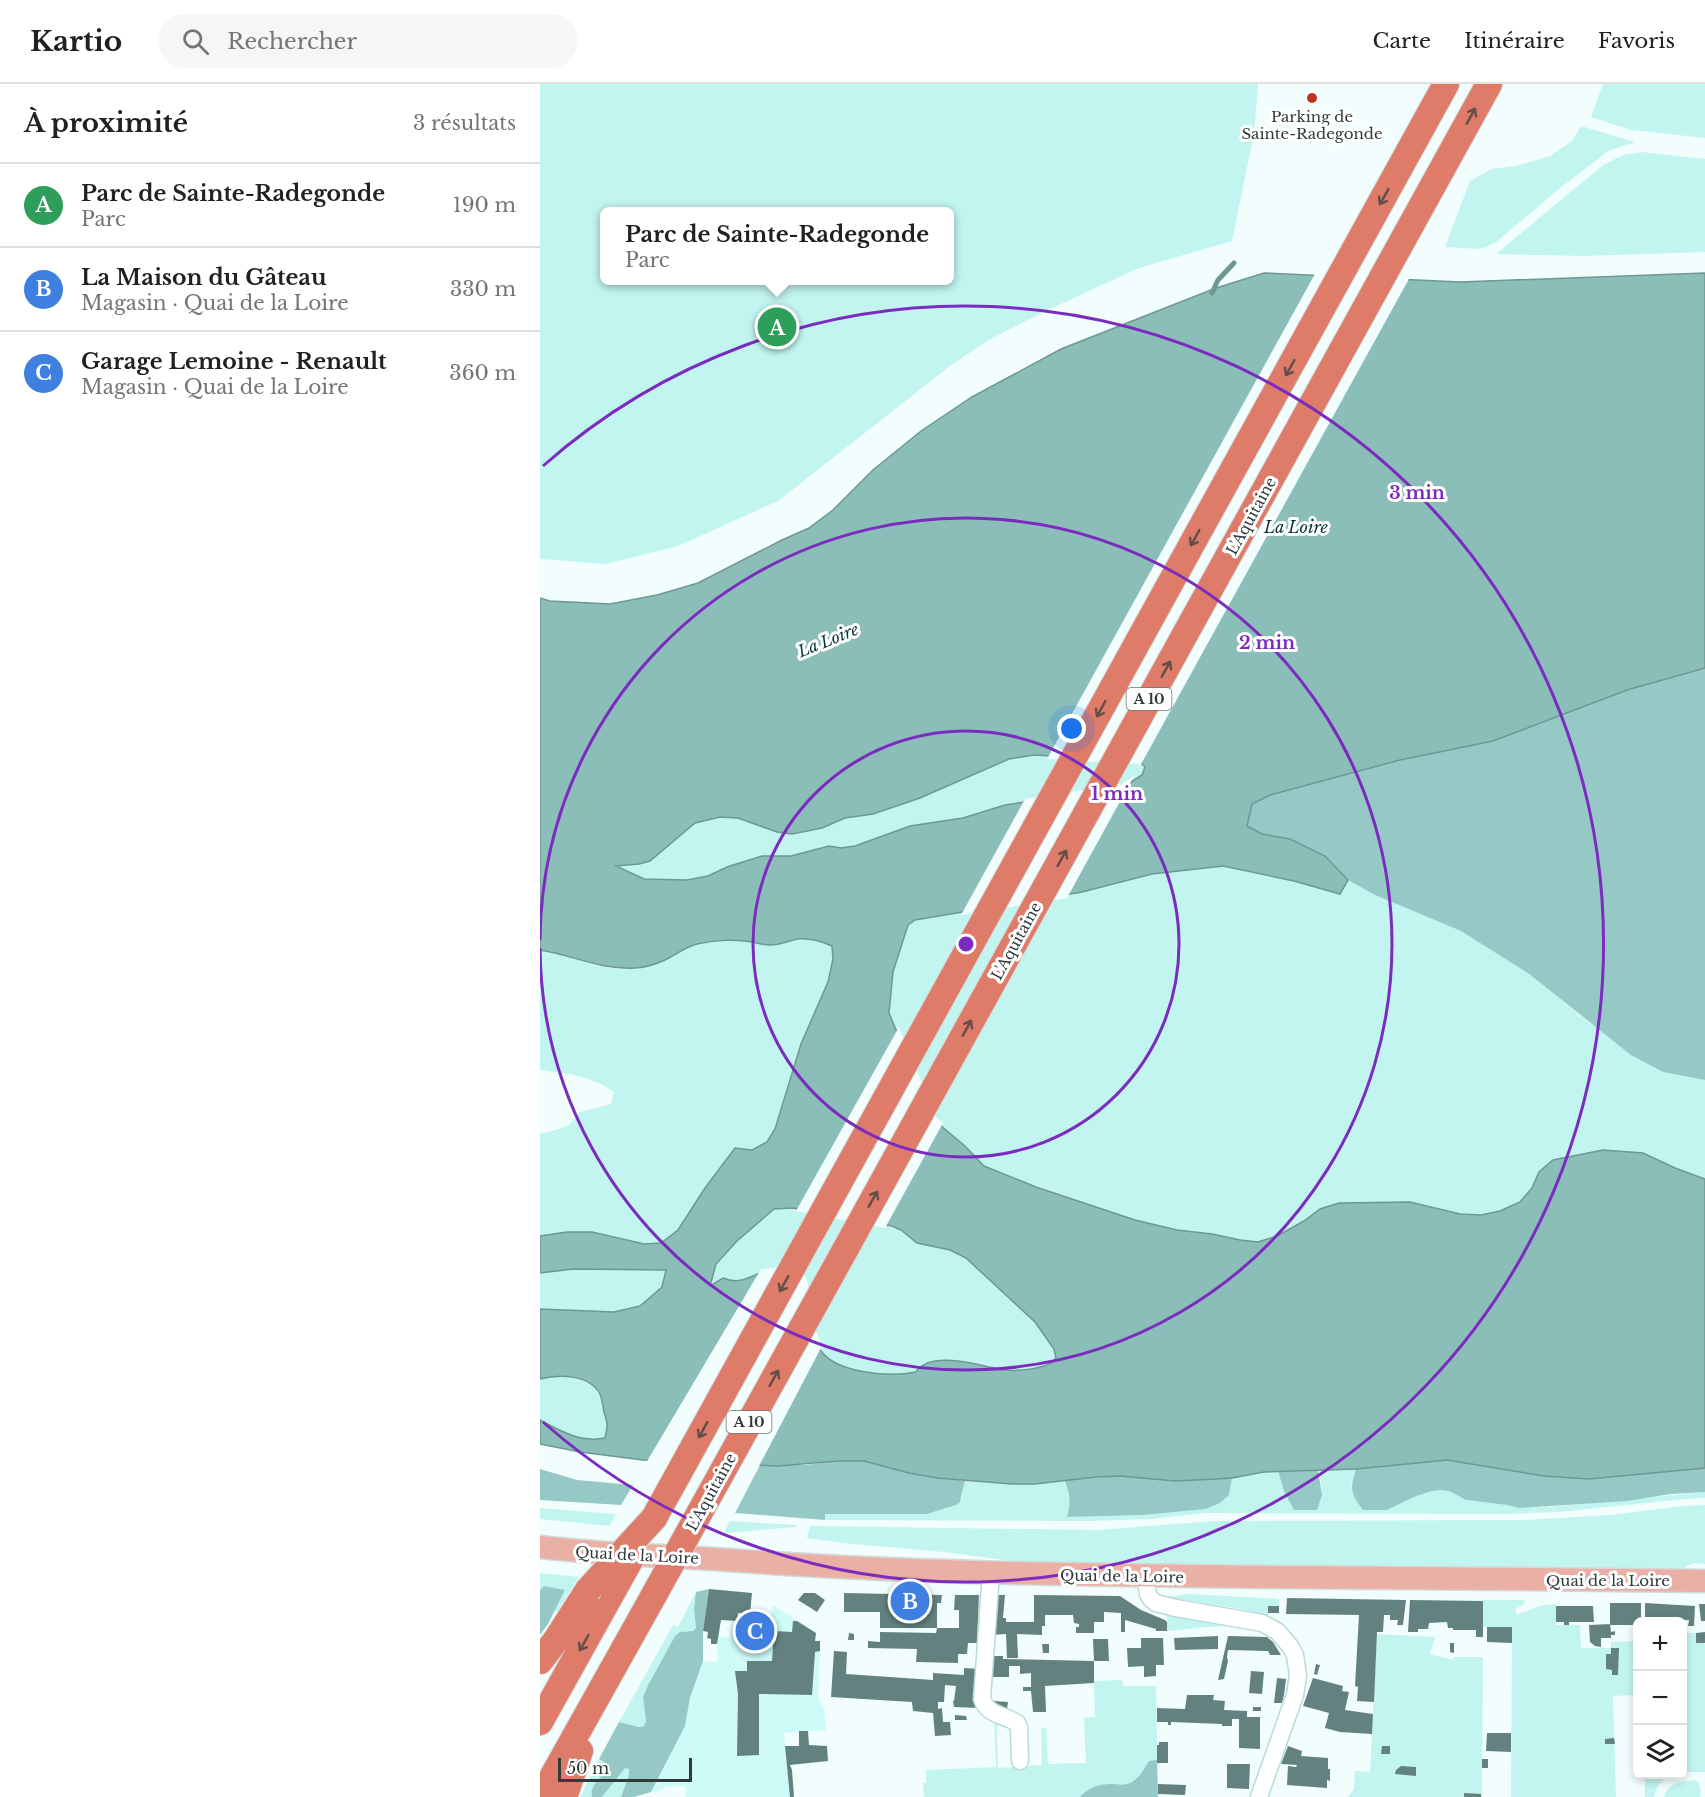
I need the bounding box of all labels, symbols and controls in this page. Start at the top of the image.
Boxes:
search box [158,14,578,68]
text: Kartio [30,24,122,59]
icon: search [179,25,212,58]
text: Rechercher [227,28,357,55]
text: Carte [1373,28,1431,54]
text: Itinéraire [1464,28,1565,54]
text: Favoris [1598,28,1675,54]
marker: Parking de Sainte-Radegonde [1305,91,1319,105]
text: À proximité [24,107,188,139]
place label: Parking de Sainte-Radegonde [1241,107,1383,143]
one-way arrow [1466,108,1477,126]
text: 3 résultats [413,111,516,135]
text: Parc de Sainte-Radegonde [81,180,385,207]
one-way arrow [1378,188,1390,205]
text: A [35,193,52,217]
text: 190 m [453,193,516,217]
text: Parc [81,207,126,231]
popup [600,207,954,285]
text: Parc de Sainte-Radegonde [625,221,929,248]
text: Parc [625,248,670,272]
text: La Maison du Gâteau [81,264,327,291]
text: B [36,277,51,301]
text: 330 m [450,277,516,301]
text: Magasin · Quai de la Loire [81,291,349,315]
pin: A [758,304,796,350]
text: Garage Lemoine - Renault [81,348,387,375]
one-way arrow [1284,358,1295,376]
text: C [35,361,52,385]
text: 360 m [449,361,516,385]
text: Magasin · Quai de la Loire [81,375,349,399]
street label: L'Aquitaine [1222,474,1280,558]
text: 3 min [1389,482,1445,504]
water label: La Loire [1263,517,1329,537]
one-way arrow [1189,529,1201,546]
water label: La Loire [794,619,862,662]
text: 2 min [1239,632,1295,654]
one-way arrow [1161,660,1172,678]
road number: A 10 [1126,688,1172,710]
one-way arrow [1095,700,1107,717]
your location [1057,714,1086,743]
text: 1 min [1091,783,1143,805]
one-way arrow [1057,849,1068,867]
street label: L'Aquitaine [987,899,1045,983]
centre of rings [956,934,976,954]
one-way arrow [962,1020,974,1037]
one-way arrow [867,1191,879,1208]
one-way arrow [777,1275,789,1292]
one-way arrow [769,1370,780,1388]
road number: A 10 [726,1411,772,1433]
one-way arrow [697,1421,709,1438]
street label: L'Aquitaine [682,1450,740,1534]
street label: Quai de la Loire [575,1542,699,1568]
street label: Quai de la Loire [1060,1565,1184,1587]
street label: Quai de la Loire [1546,1571,1670,1590]
pin: B [890,1578,929,1624]
pin: C [736,1608,774,1654]
map controls [1633,1617,1687,1779]
button: + [1633,1617,1687,1671]
one-way arrow [578,1633,589,1651]
button: − [1633,1671,1687,1725]
button: layers [1633,1725,1687,1779]
scale bar [558,1755,692,1782]
text: 50 m [567,1758,609,1778]

